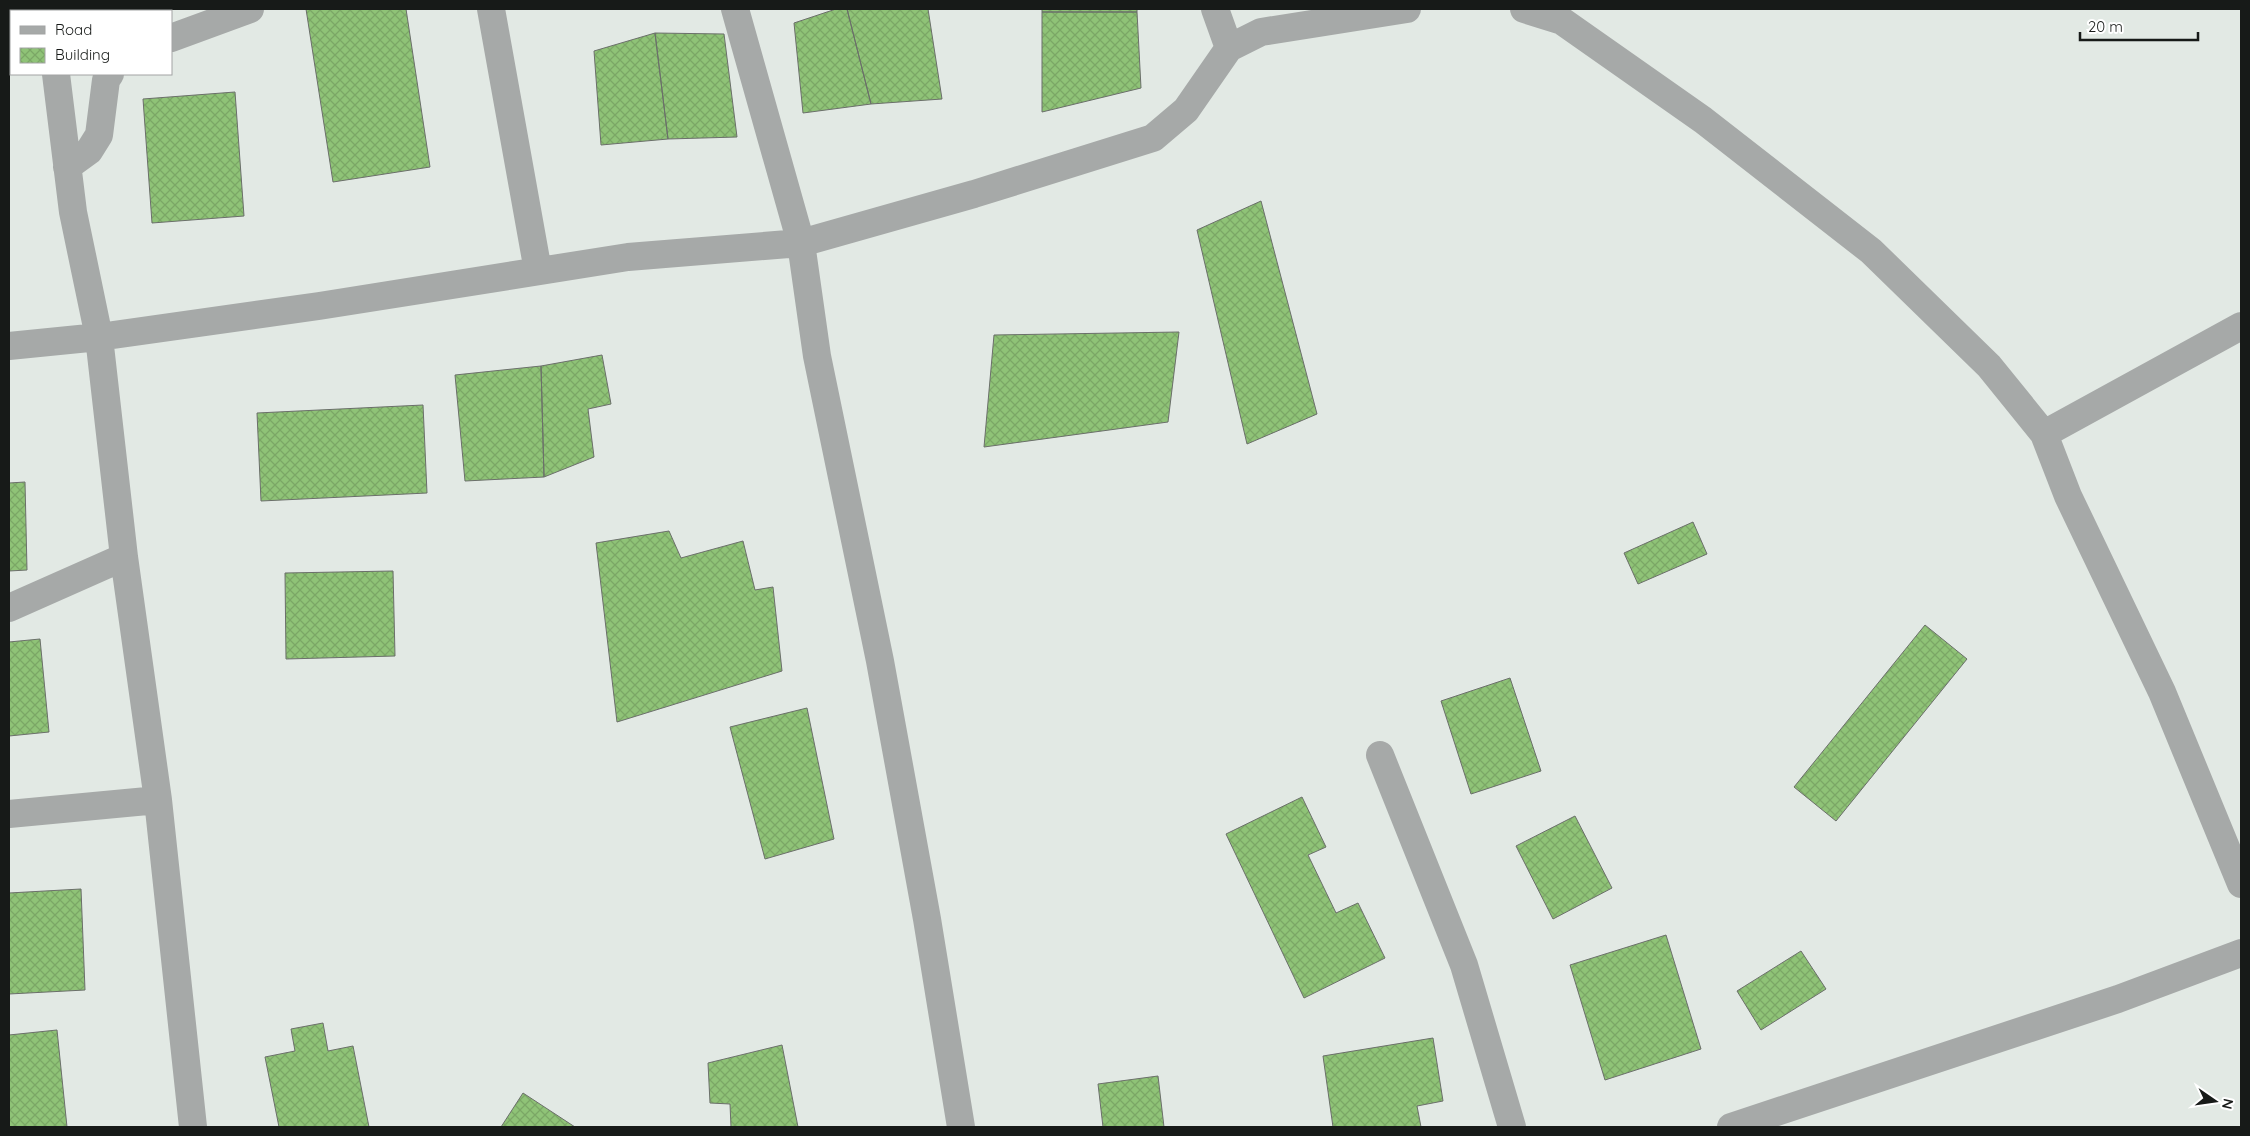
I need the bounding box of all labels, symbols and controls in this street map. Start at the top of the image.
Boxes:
legend [10,10,172,75]
scale bar [2080,10,2198,42]
text: 20 m [2088,17,2123,36]
text: Road [55,20,92,39]
text: Building [55,45,110,64]
north arrow [2190,1076,2240,1126]
text: N [2218,1097,2238,1111]

